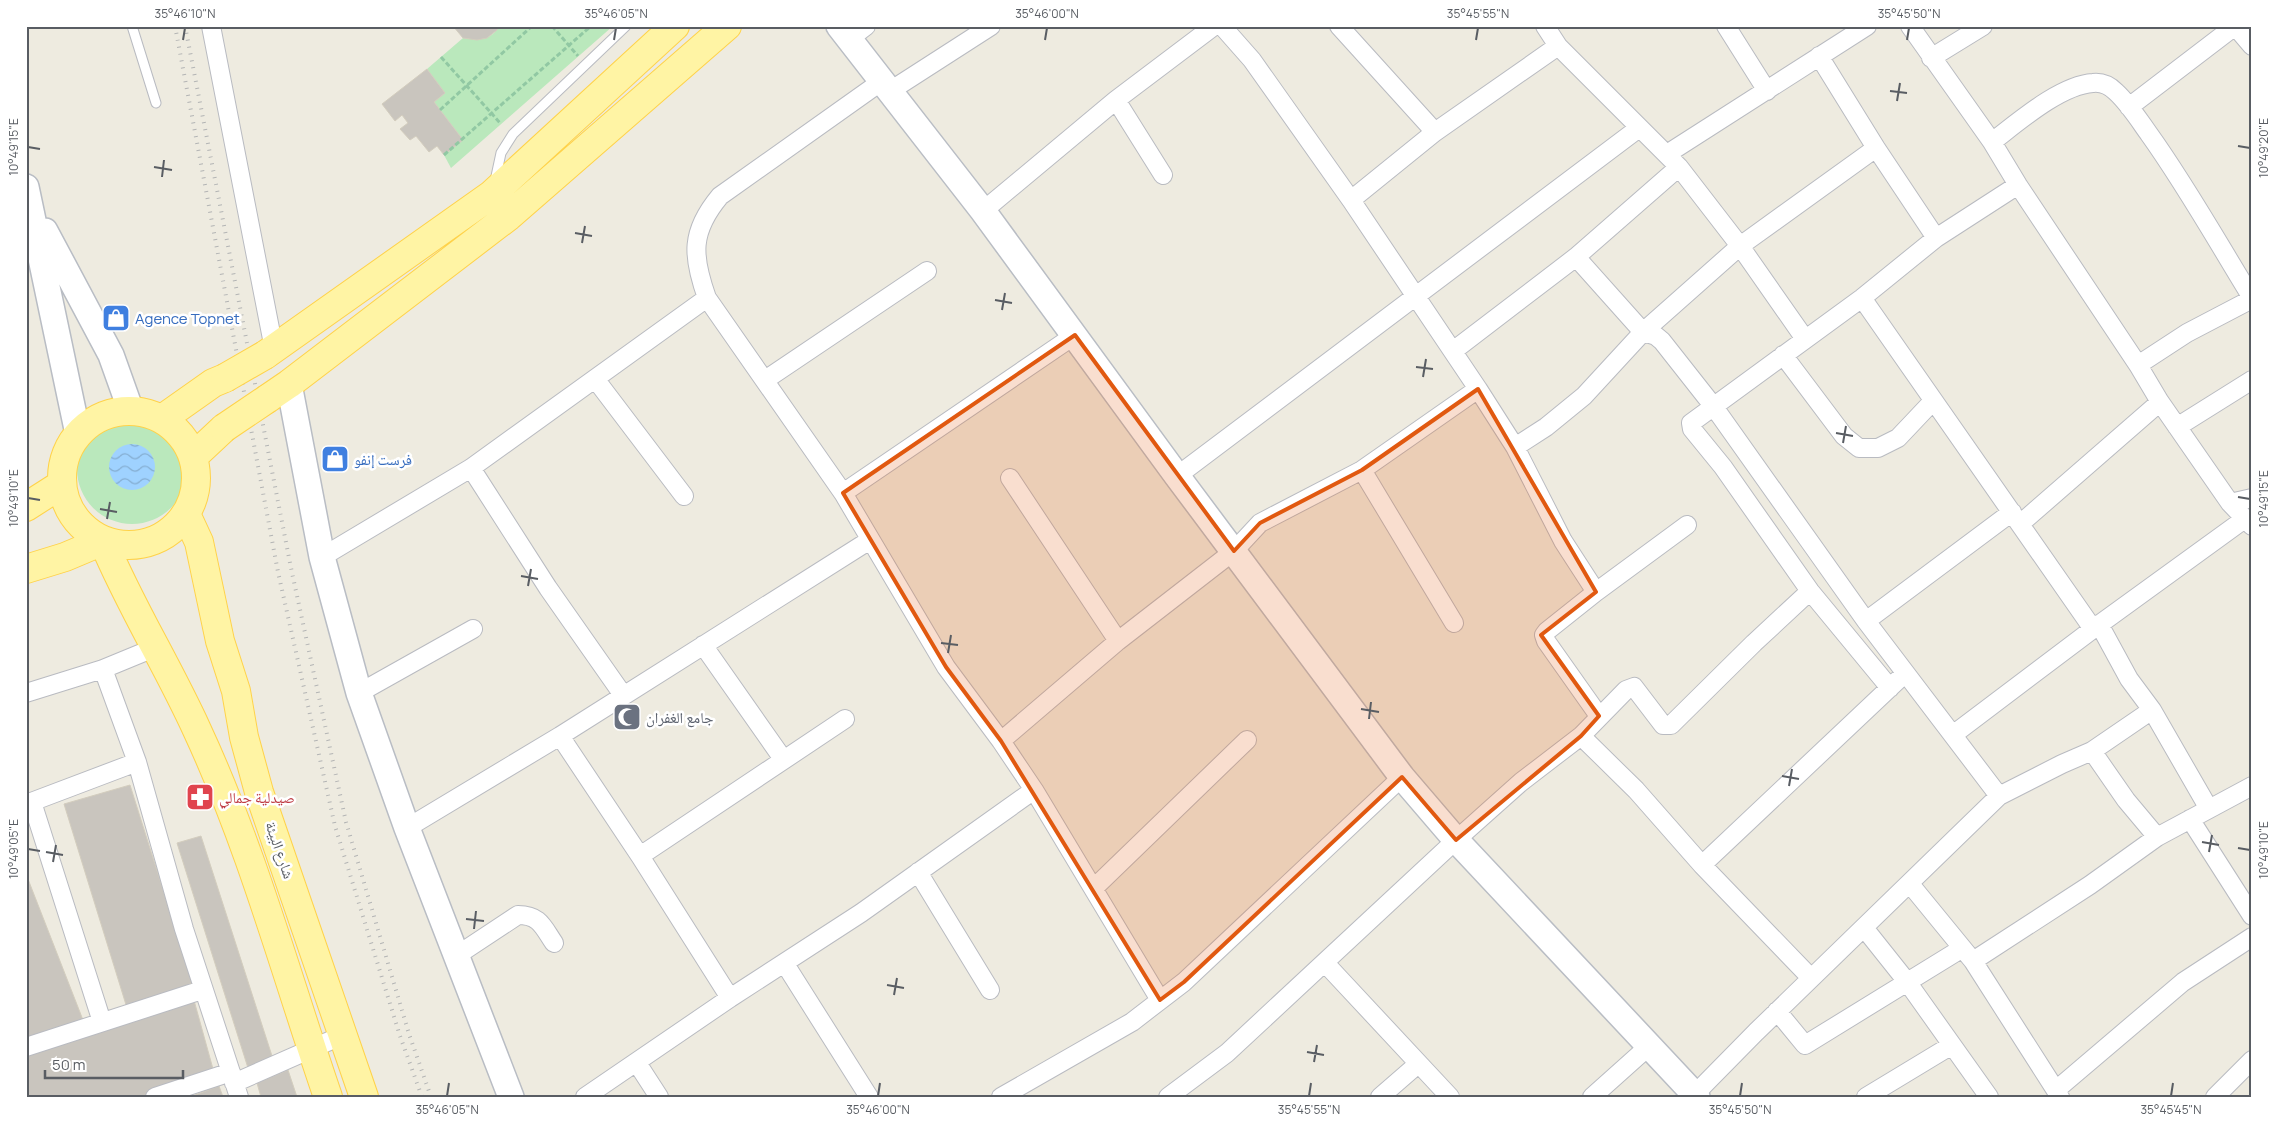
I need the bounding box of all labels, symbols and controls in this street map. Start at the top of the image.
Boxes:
text: 35°46'10"N [155,5,215,22]
text: 35°46'05"N [584,5,648,22]
text: 35°46'00"N [1015,5,1079,22]
text: 35°45'55"N [1447,5,1509,22]
text: 35°45'50"N [1878,5,1940,22]
text: 10°49'15"E [5,118,22,176]
text: 10°49'20"E [2255,118,2272,178]
shop icon: Agence Topnet [101,303,131,333]
place label: Agence Topnet [135,308,240,329]
shop icon: فرست إنفو [320,444,350,474]
place label: فرست إنفو [354,449,412,470]
text: 10°49'10"E [5,469,22,527]
text: 10°49'15"E [2255,470,2272,528]
mosque icon: جامع الغفران [612,702,642,732]
place label: جامع الغفران [646,707,714,728]
pharmacy icon: صيدلية جمالي [185,782,215,812]
place label: صيدلية جمالي [219,787,295,809]
text: 10°49'05"E [5,819,22,879]
street label: شارع البيئة [260,819,300,882]
text: 10°49'10"E [2255,821,2272,879]
scale bar [45,1048,182,1080]
text: 50 m [52,1054,86,1075]
text: 35°46'05"N [415,1101,479,1118]
text: 35°46'00"N [846,1101,910,1118]
text: 35°45'55"N [1278,1101,1340,1118]
text: 35°45'50"N [1709,1101,1771,1118]
text: 35°45'45"N [2140,1101,2202,1118]

